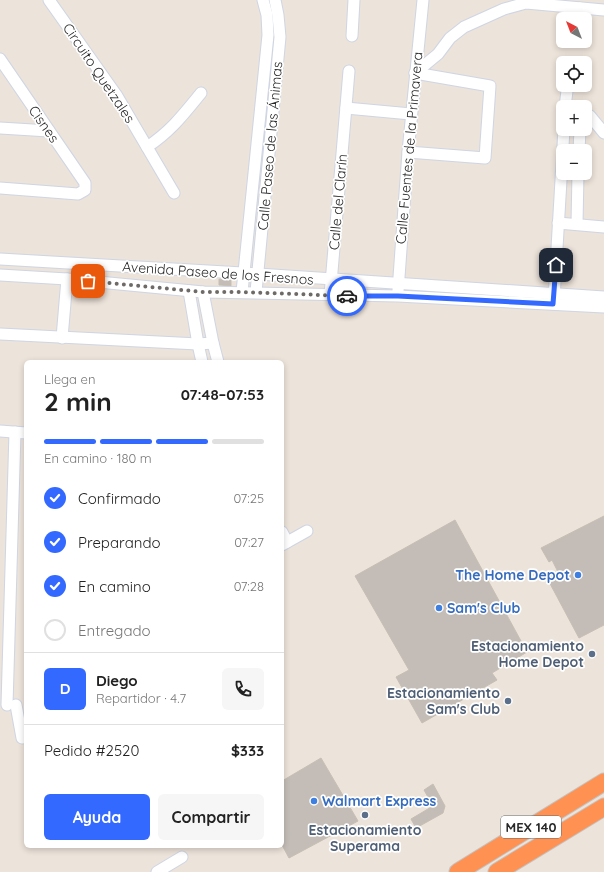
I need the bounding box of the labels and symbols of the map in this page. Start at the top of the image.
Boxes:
north arrow [556,12,592,48]
street label: Circuito Quetzales [59,20,139,126]
street label: Calle Fuentes de la Primavera [392,51,426,245]
street label: Calle Paseo de las Ánimas [254,61,286,231]
street label: Cisnes [25,102,63,146]
street label: Calle del Clarín [325,153,351,251]
pin [539,248,573,282]
street label: Avenida Paseo de los Fresnos [122,257,314,289]
pin [71,264,105,298]
courier [327,276,367,316]
place label: The Home Depot [455,566,570,584]
marker: The Home Depot [573,570,583,580]
place label: Sam's Club [447,599,520,617]
marker: Sam's Club [434,603,444,613]
place label: Estacionamiento Home Depot [471,637,584,671]
marker: Estacionamiento Home Depot [587,649,597,659]
place label: Estacionamiento Sam's Club [387,684,500,718]
marker: Estacionamiento Sam's Club [503,696,513,706]
place label: Walmart Express [322,792,436,810]
marker: Walmart Express [309,796,319,806]
marker: Estacionamiento Superama [360,810,370,820]
road number: MEX 140 [501,816,561,838]
place label: Estacionamiento Superama [309,821,422,855]

